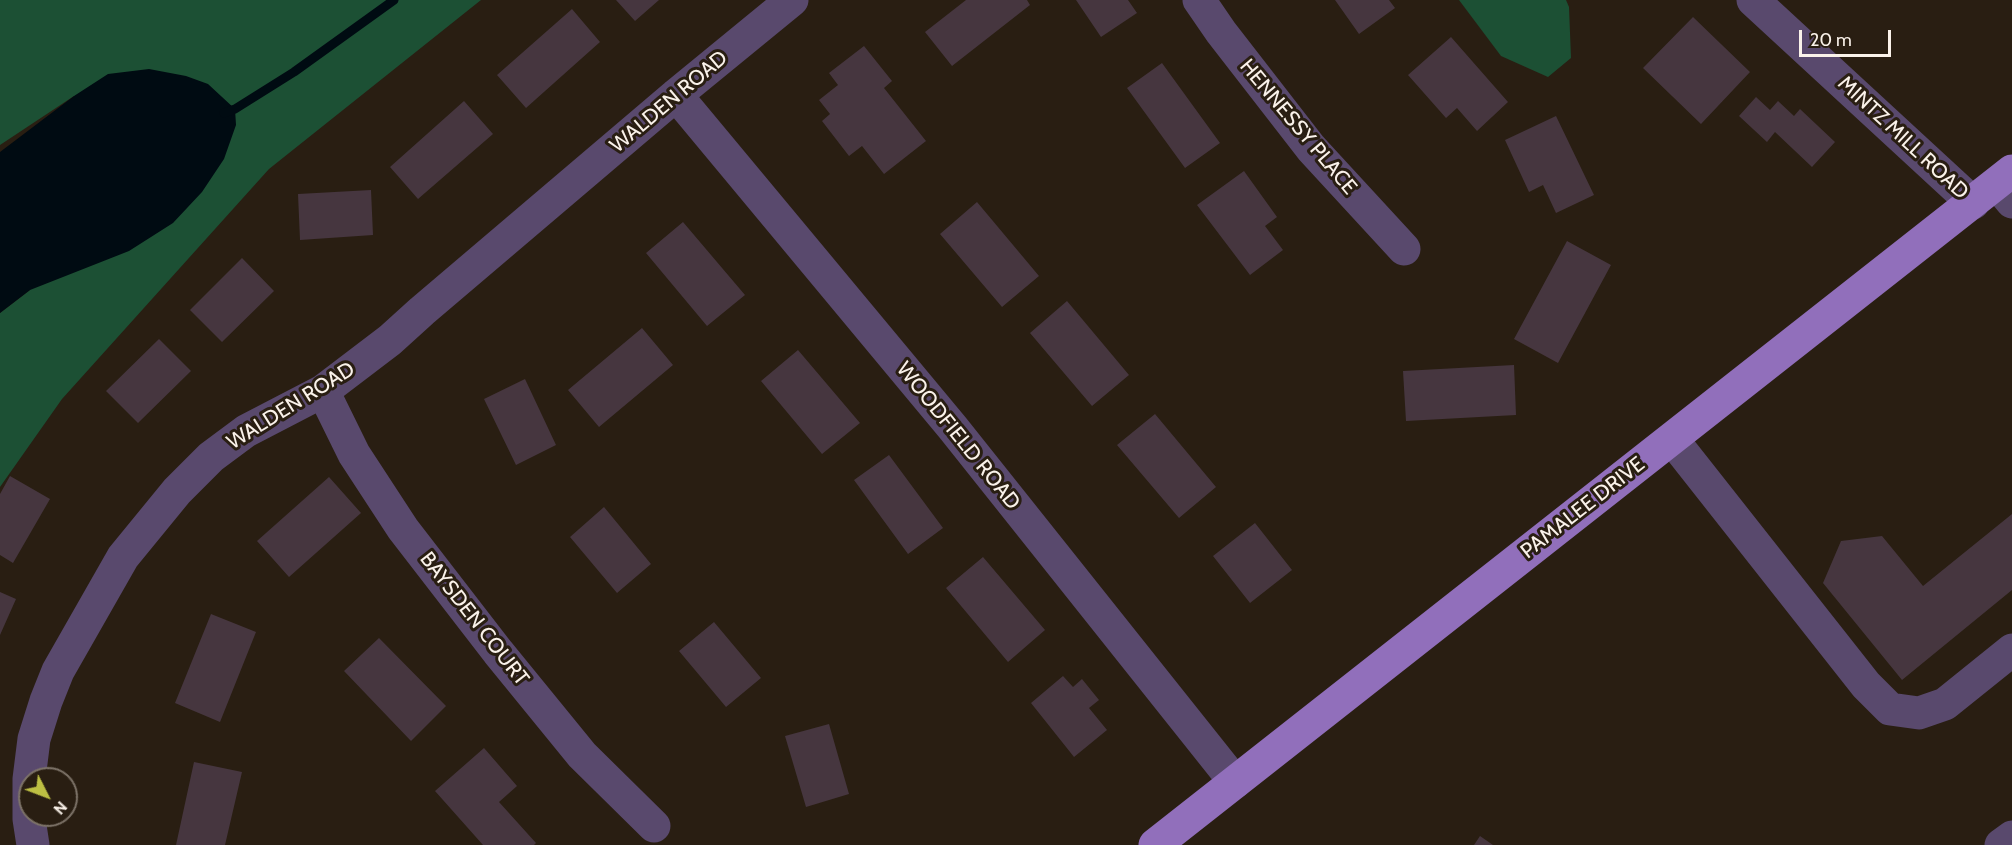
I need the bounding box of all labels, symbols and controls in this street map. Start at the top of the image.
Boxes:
scale bar [1802,18,1894,56]
text: 20 m [1810,29,1852,51]
street label: WALDEN ROAD [605,46,733,158]
street label: HENNESSY PLACE [1234,54,1362,200]
street label: MINTZ MILL ROAD [1832,71,1974,205]
street label: WALDEN ROAD [223,357,359,455]
street label: WOODFIELD ROAD [891,357,1025,515]
street label: PAMALEE DRIVE [1516,452,1650,564]
street label: BAYSDEN COURT [414,547,534,691]
north arrow [18,767,78,827]
text: N [49,797,71,819]

